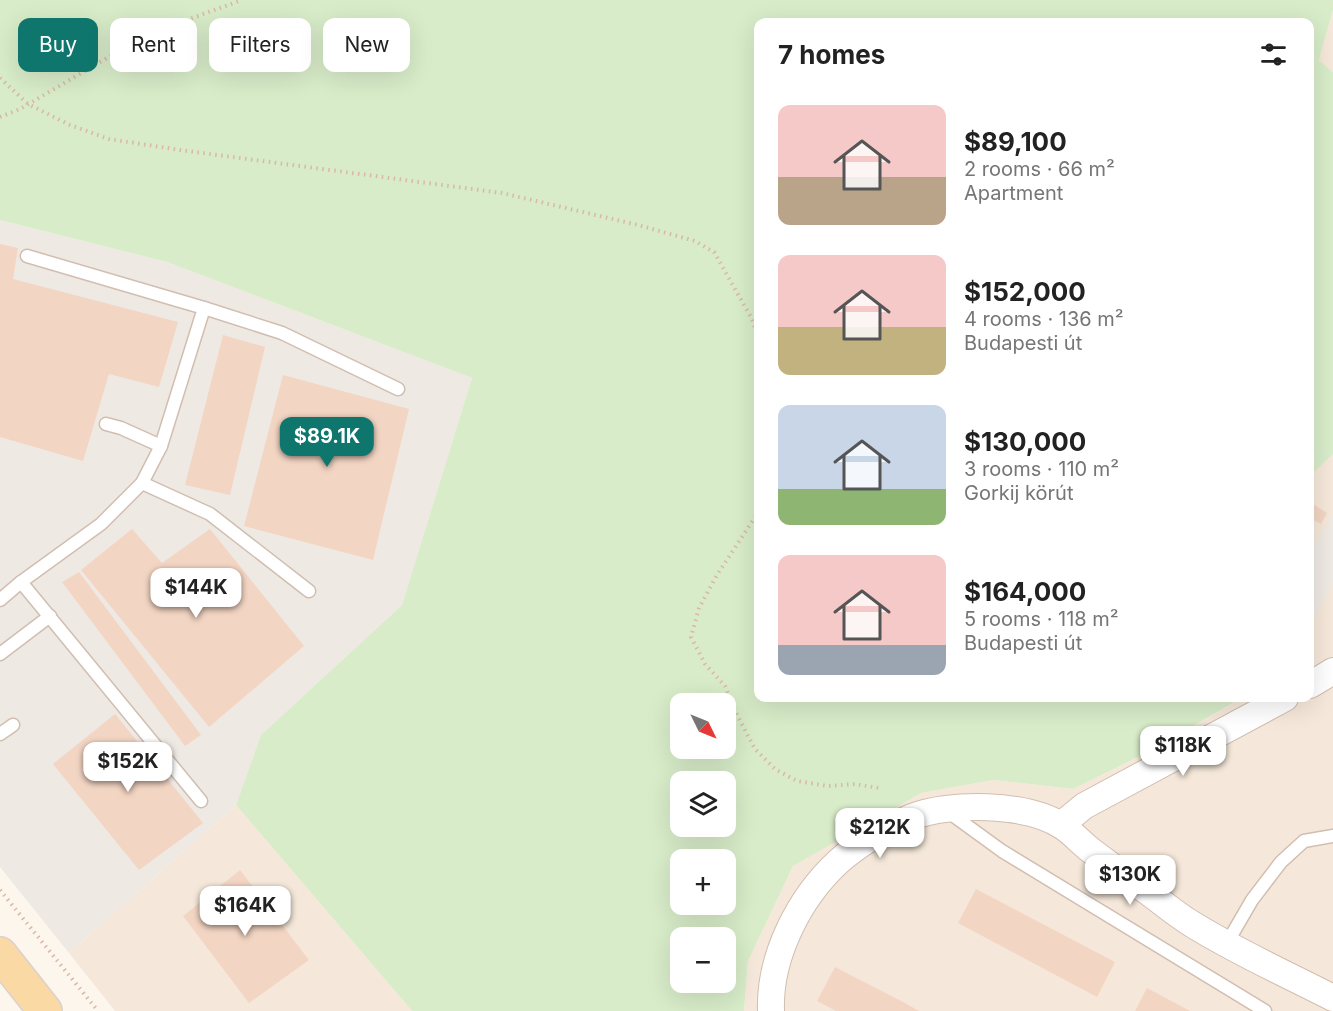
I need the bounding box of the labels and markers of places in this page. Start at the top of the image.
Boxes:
pin: $89.1K [278,417,376,468]
pin: $144K [154,568,238,619]
pin: $118K [1141,726,1225,777]
pin: $152K [86,742,170,793]
pin: $212K [838,808,922,859]
pin: $130K [1088,855,1172,906]
pin: $164K [203,886,287,937]

